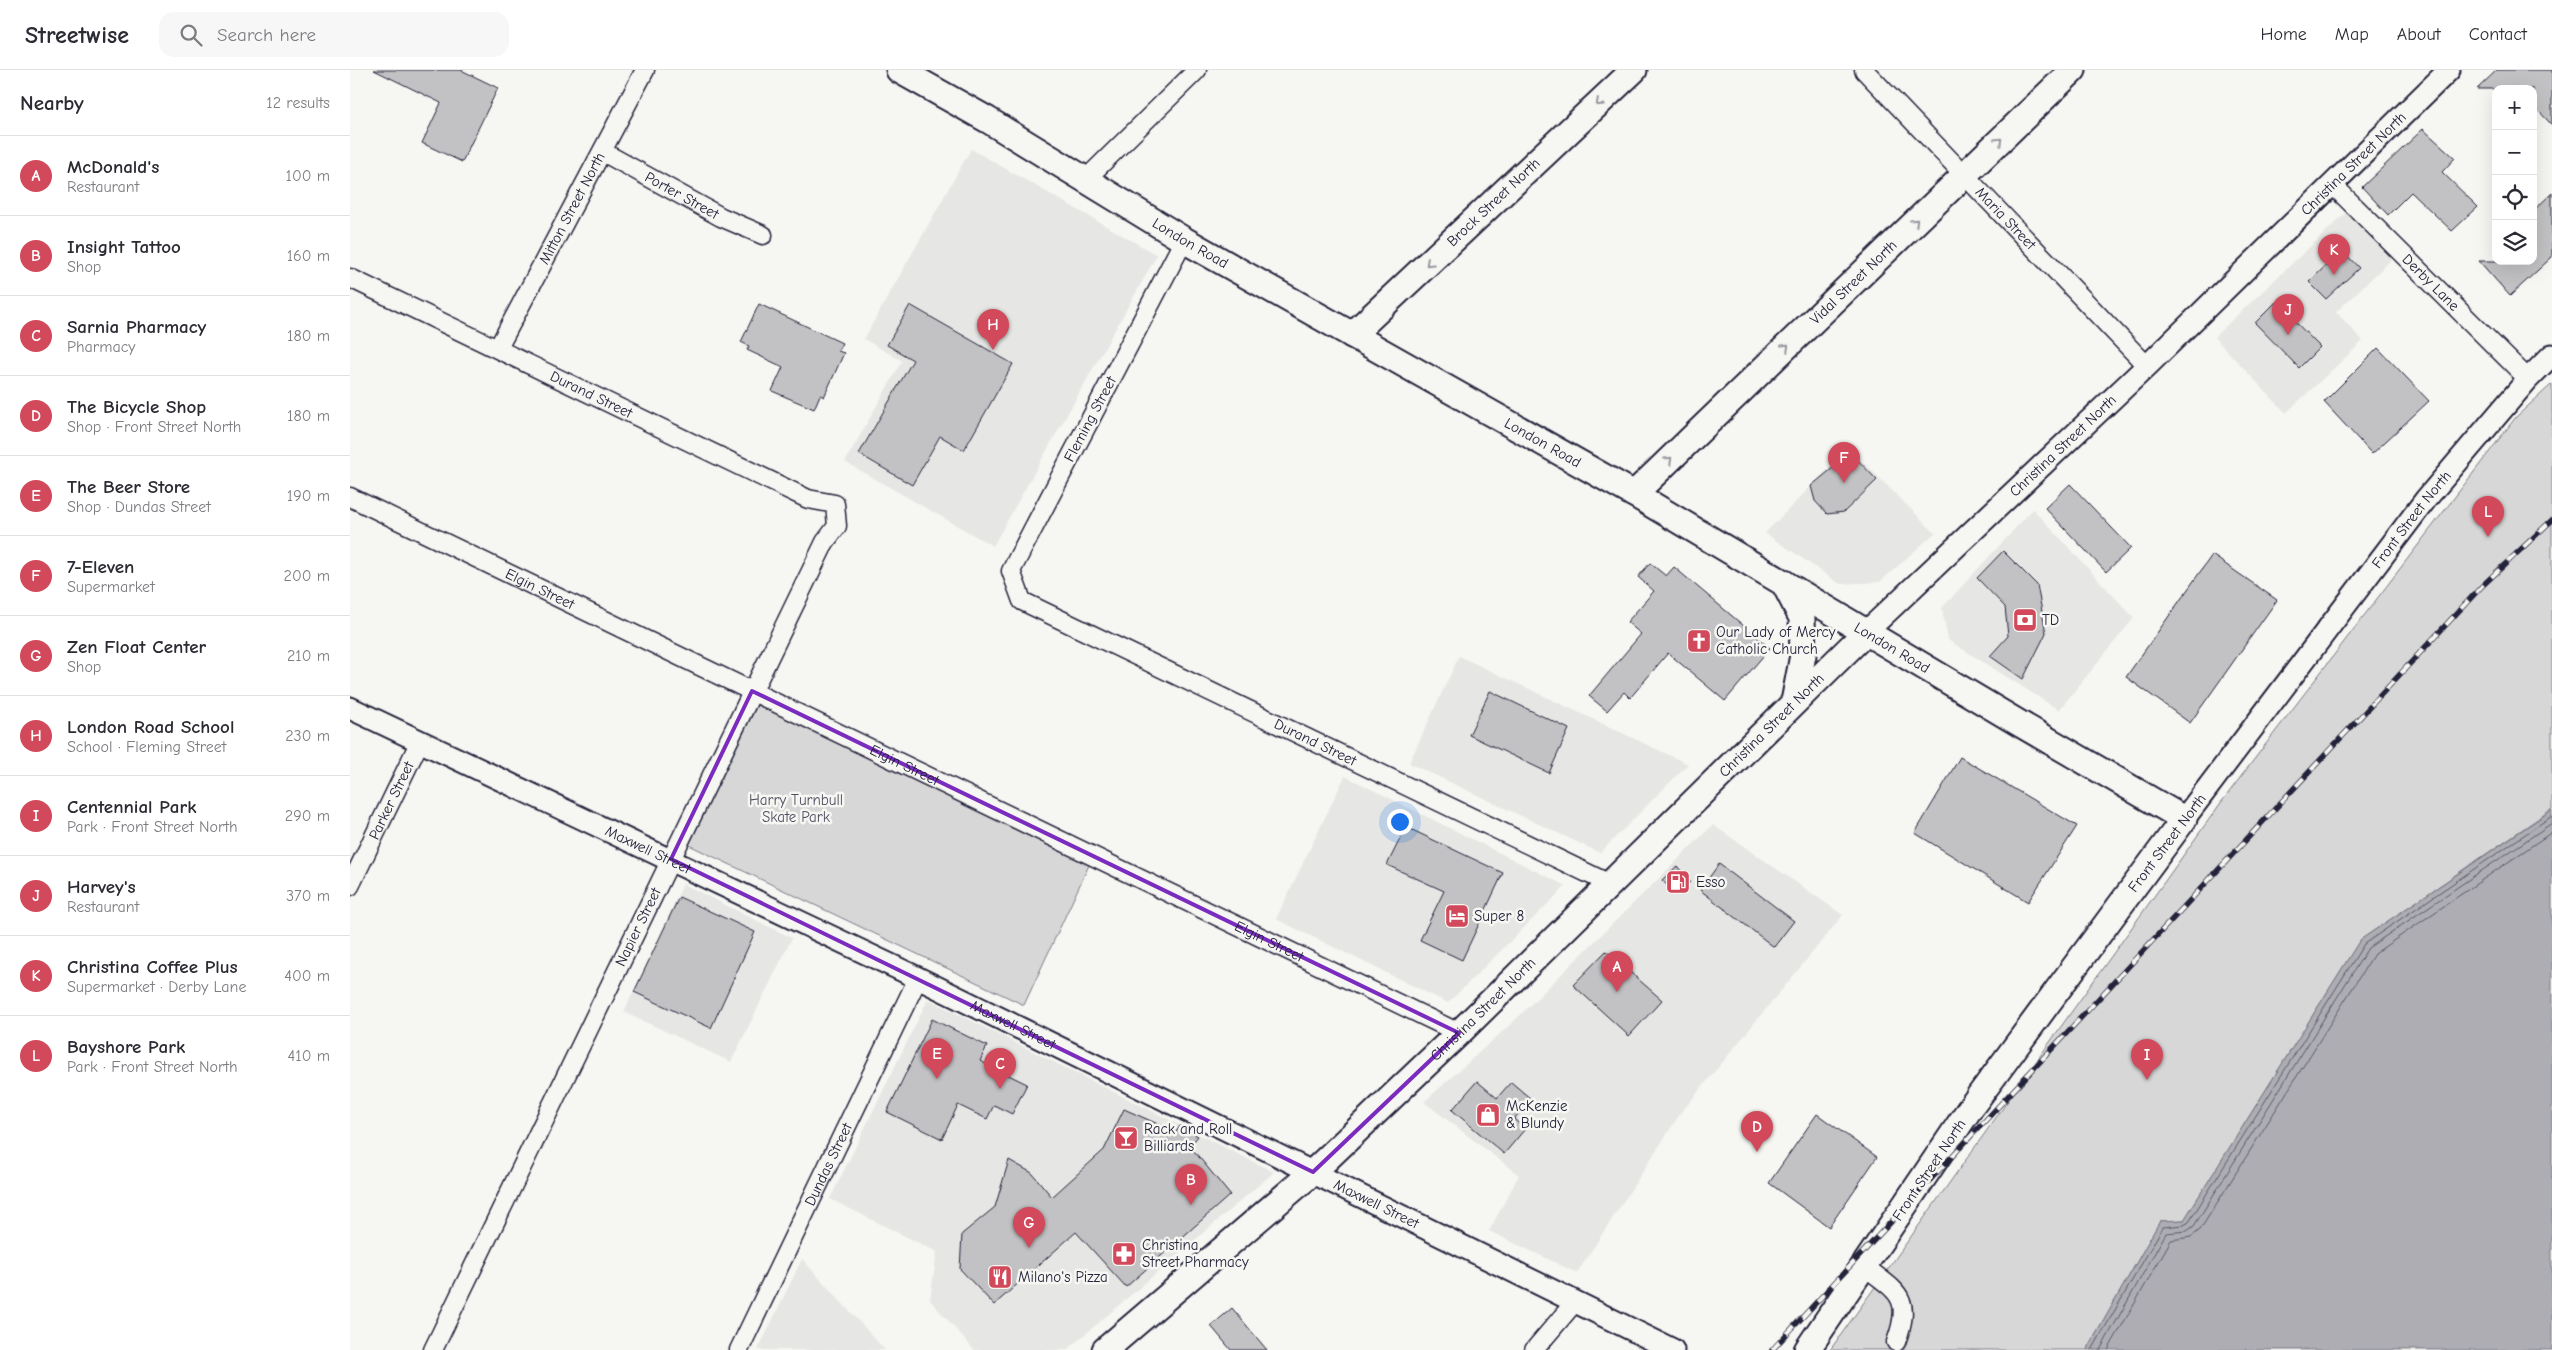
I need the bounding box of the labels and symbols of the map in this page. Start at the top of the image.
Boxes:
one-way arrow [1595,97,1604,106]
street label: Christina Street North [2297,108,2410,219]
one-way arrow [1994,138,2003,147]
street label: Mitton Street North [535,149,609,267]
street label: Brock Street North [1443,154,1544,250]
street label: Porter Street [642,168,723,223]
street label: Maria Street [1972,183,2040,254]
street label: London Road [1149,214,1232,272]
one-way arrow [1910,219,1919,228]
pin: K [2318,234,2350,275]
street label: Vidal Street North [1806,236,1901,328]
street label: Derby Lane [2398,250,2464,315]
one-way arrow [1426,257,1435,266]
pin: J [2272,294,2304,335]
pin: H [977,309,1009,350]
one-way arrow [1780,344,1789,353]
street label: Durand Street [547,367,636,422]
street label: Fleming Street [1060,373,1120,465]
street label: Christina Street North [2006,391,2120,500]
street label: London Road [1501,414,1584,471]
pin: F [1828,442,1860,483]
one-way arrow [1663,457,1672,466]
street label: Front Street North [2368,467,2455,572]
pin: L [2472,496,2504,537]
street label: Elgin Street [502,564,578,613]
bank icon: TD [2012,607,2038,633]
place label: TD [2042,611,2059,629]
street label: London Road [1851,618,1933,677]
place label: Our Lady of Mercy Catholic Church [1716,623,1836,658]
church icon: Our Lady of Mercy Catholic Church [1686,628,1712,654]
street label: Christina Street North [1715,669,1828,781]
street label: Durand Street [1271,715,1360,770]
street label: Elgin Street [867,741,943,790]
street label: Parker Street [365,758,418,842]
street label: Front Street North [2124,790,2210,896]
park label: Harry Turnbull Skate Park [749,791,843,826]
your location [1387,809,1413,835]
street label: Maxwell Street [602,822,694,878]
fuel station icon: Esso [1665,869,1691,895]
place label: Esso [1696,873,1725,891]
street label: Napier Street [611,884,665,969]
hotel icon: Super 8 [1444,903,1470,929]
place label: Super 8 [1474,907,1524,925]
street label: Elgin Street [1232,917,1307,966]
pin: A [1601,951,1633,992]
street label: Christina Street North [1426,954,1539,1065]
street label: Maxwell Street [968,996,1059,1054]
pin: E [921,1038,953,1079]
pin: I [2131,1039,2163,1080]
pin: C [984,1048,1016,1089]
place label: McKenzie & Blundy [1506,1097,1568,1132]
shop icon: McKenzie & Blundy [1475,1102,1501,1128]
pin: D [1741,1111,1773,1152]
street label: Front Street North [1888,1116,1970,1224]
street label: Dundas Street [801,1119,856,1209]
place label: Rack and Roll Billiards [1144,1120,1232,1155]
bar icon: Rack and Roll Billiards [1113,1125,1139,1151]
pin: B [1175,1164,1207,1205]
street label: Maxwell Street [1331,1175,1423,1233]
pin: G [1013,1207,1045,1248]
place label: Christina Street Pharmacy [1142,1236,1249,1271]
pharmacy icon: Christina Street Pharmacy [1111,1241,1137,1267]
restaurant icon: Milano's Pizza [987,1264,1013,1290]
place label: Milano's Pizza [1018,1268,1108,1286]

